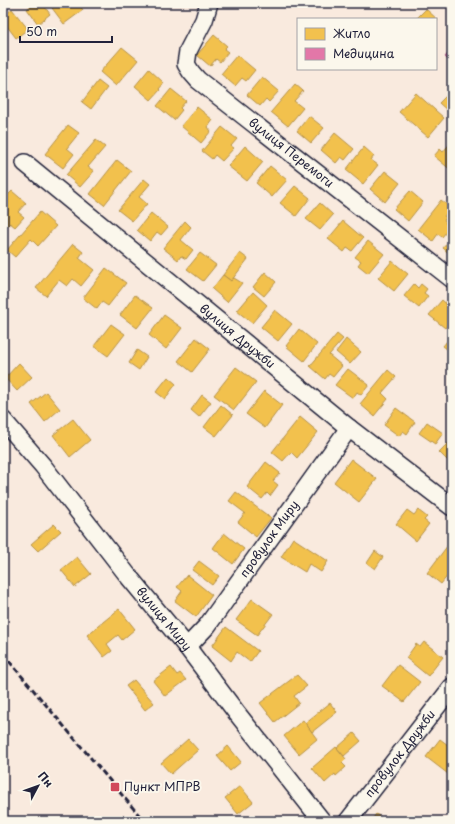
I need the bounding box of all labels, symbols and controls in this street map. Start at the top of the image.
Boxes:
scale bar [20,18,112,44]
legend [297,18,437,70]
text: 50 m [26,22,57,40]
text: Житло [333,24,371,42]
text: Медицина [333,44,395,62]
street label: вулиця Перемоги [245,113,338,191]
street label: вулиця Дружби [196,299,280,372]
street label: провулок Миру [235,496,302,581]
street label: вулиця Миру [133,583,196,654]
street label: провулок Дружби [360,706,439,801]
north arrow [18,766,58,806]
text: Пн [34,768,58,791]
place label: Пункт МПРВ [124,777,201,795]
marker: Пункт МПРВ [109,781,121,793]

